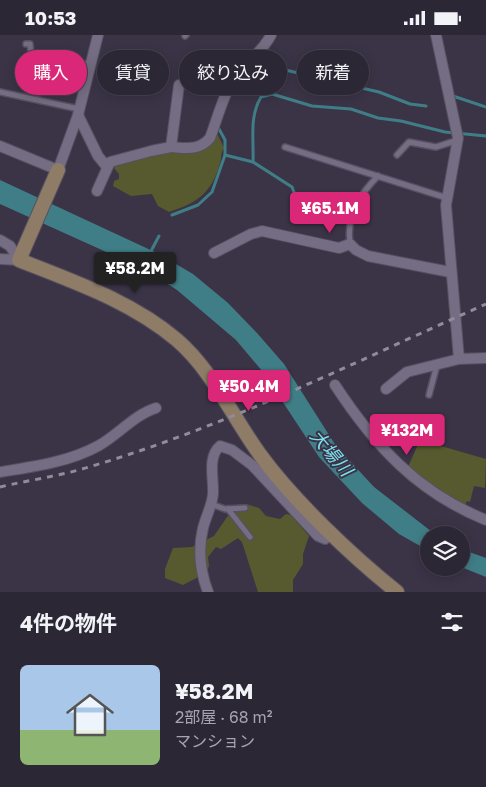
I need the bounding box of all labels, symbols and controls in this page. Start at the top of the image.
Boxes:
text: 10:53 [25,6,76,29]
chip: 購入 [15,50,87,95]
chip: 賃貸 [97,50,169,95]
chip: 絞り込み [179,50,287,95]
chip: 新着 [297,50,369,95]
pin: ¥65.1M [289,191,371,234]
text: ¥65.1M [301,198,359,218]
pin: ¥58.2M [94,251,176,294]
text: ¥58.2M [105,258,165,278]
pin: ¥50.4M [208,369,290,412]
text: ¥50.4M [219,376,279,396]
pin: ¥132M [372,413,442,456]
text: ¥132M [381,420,433,440]
water label: 大場川 [306,425,359,482]
map controls [420,526,470,576]
button: layers [420,526,470,576]
icon: filters [438,608,466,636]
text: 4件の物件 [20,610,117,636]
text: ¥58.2M [175,678,253,704]
icon: home [60,685,120,745]
text: 2部屋 · 68 m² [175,707,272,727]
text: マンション [175,731,255,751]

